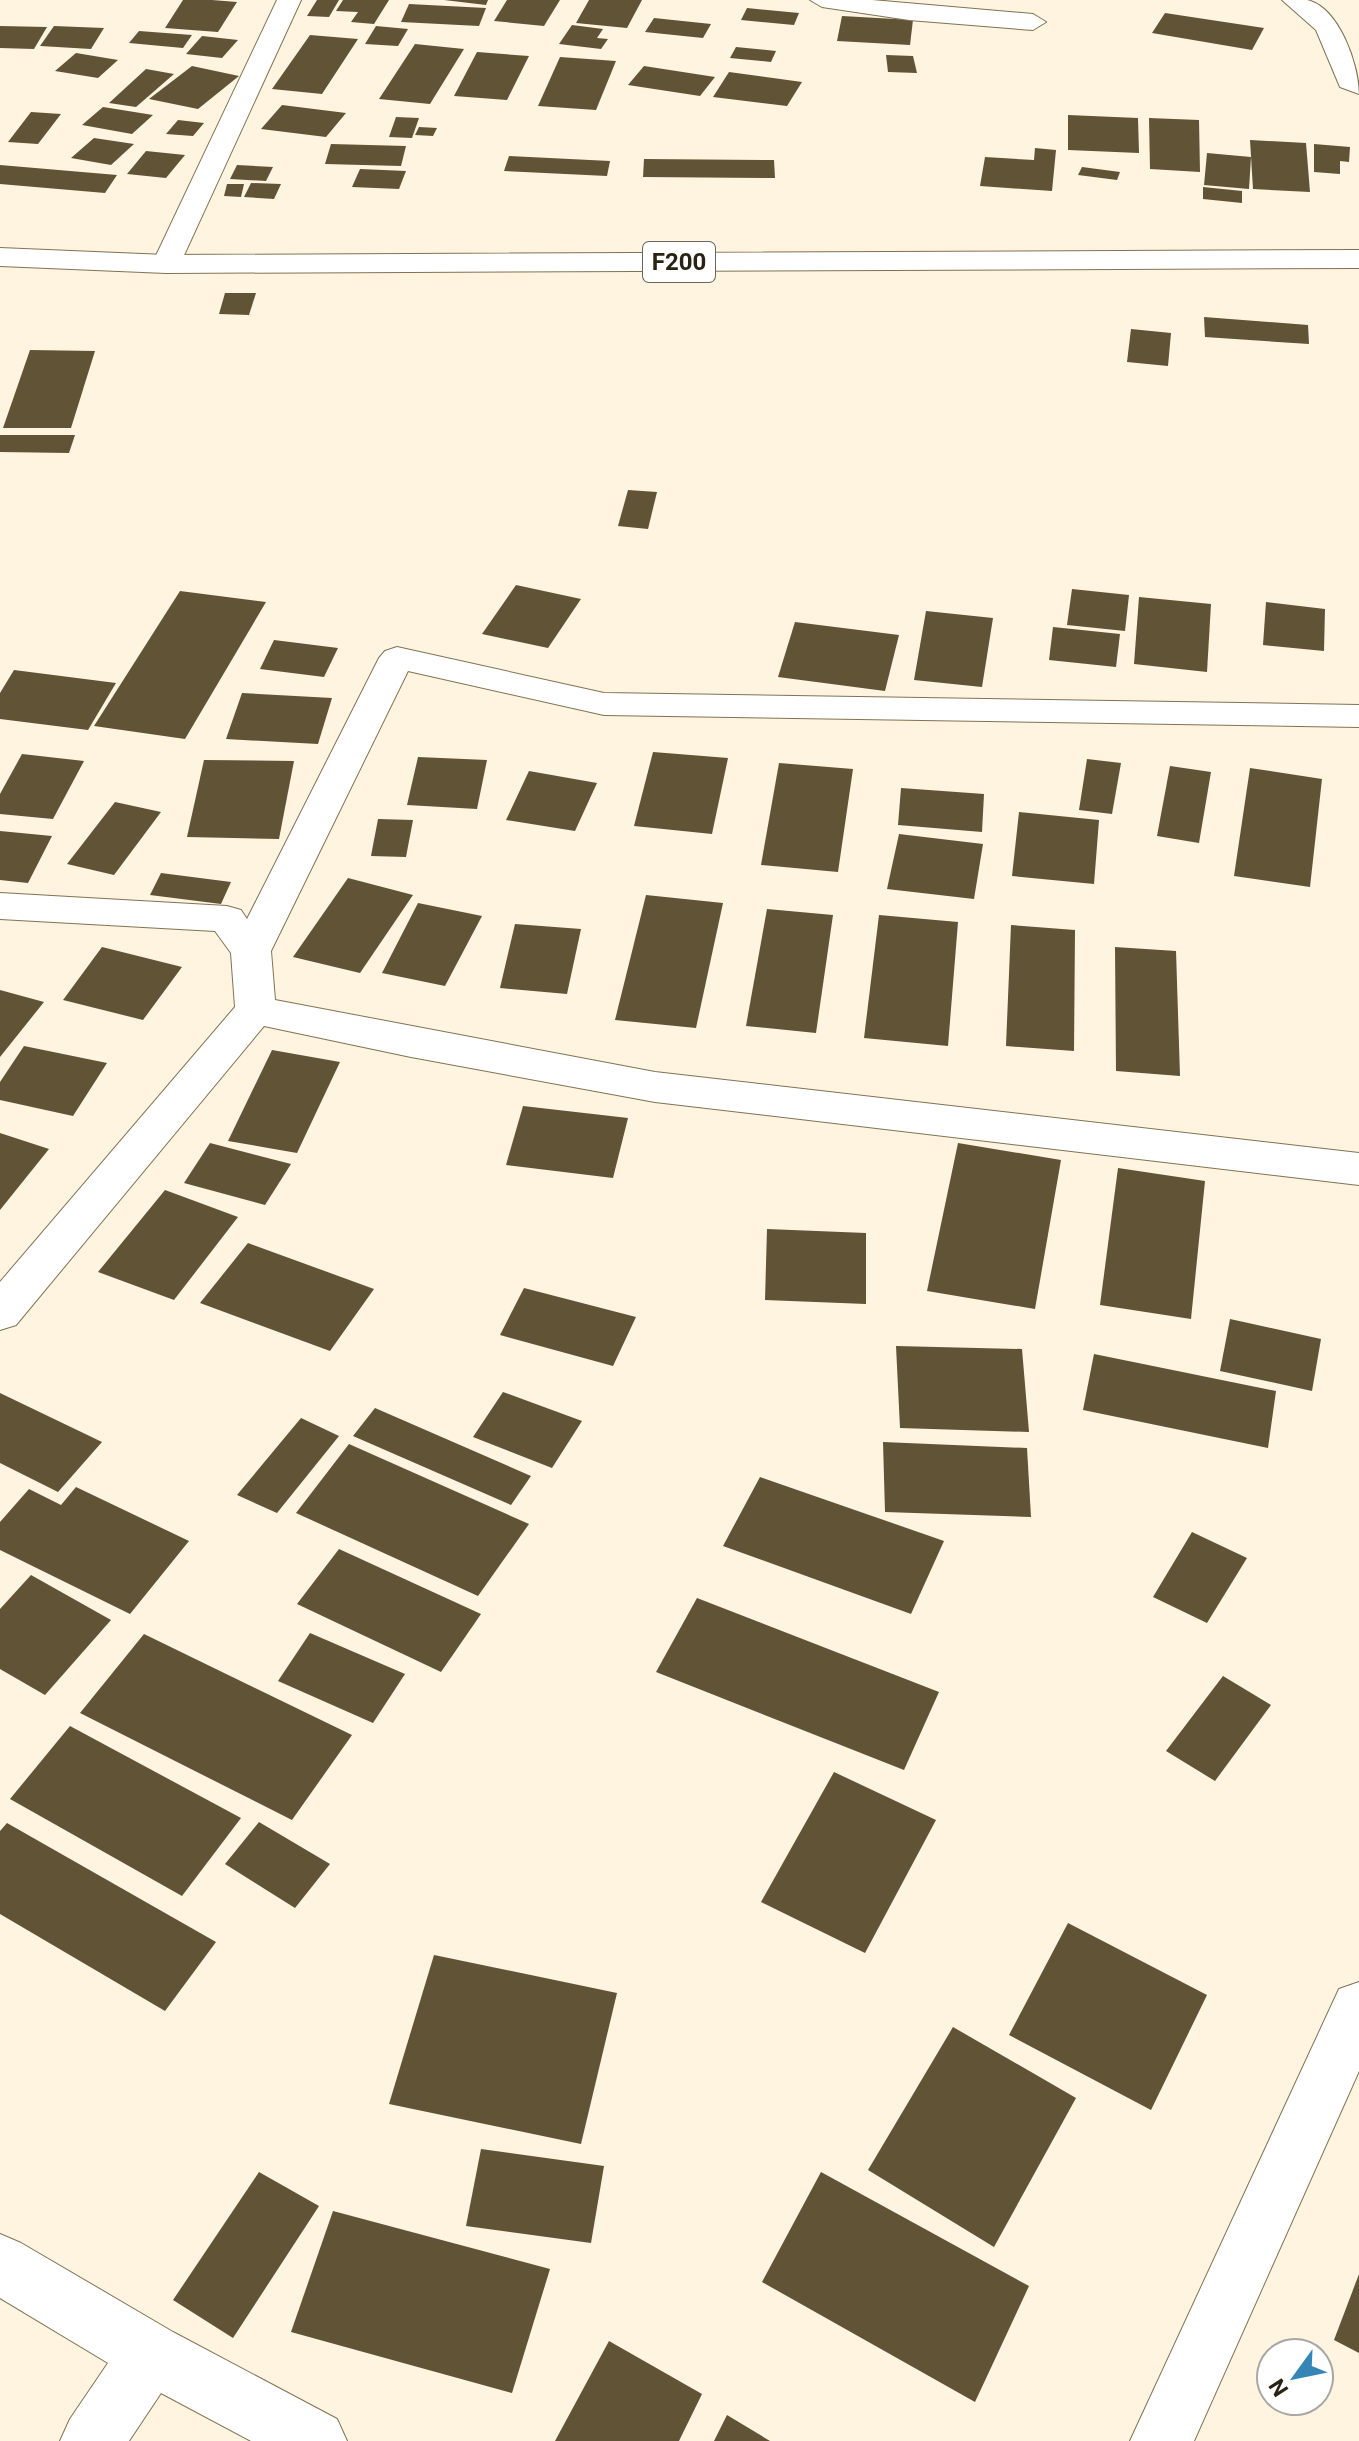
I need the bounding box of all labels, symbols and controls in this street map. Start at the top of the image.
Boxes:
road number: F200 [643,242,715,282]
north arrow [1255,2337,1335,2417]
text: N [1264,2374,1293,2401]

